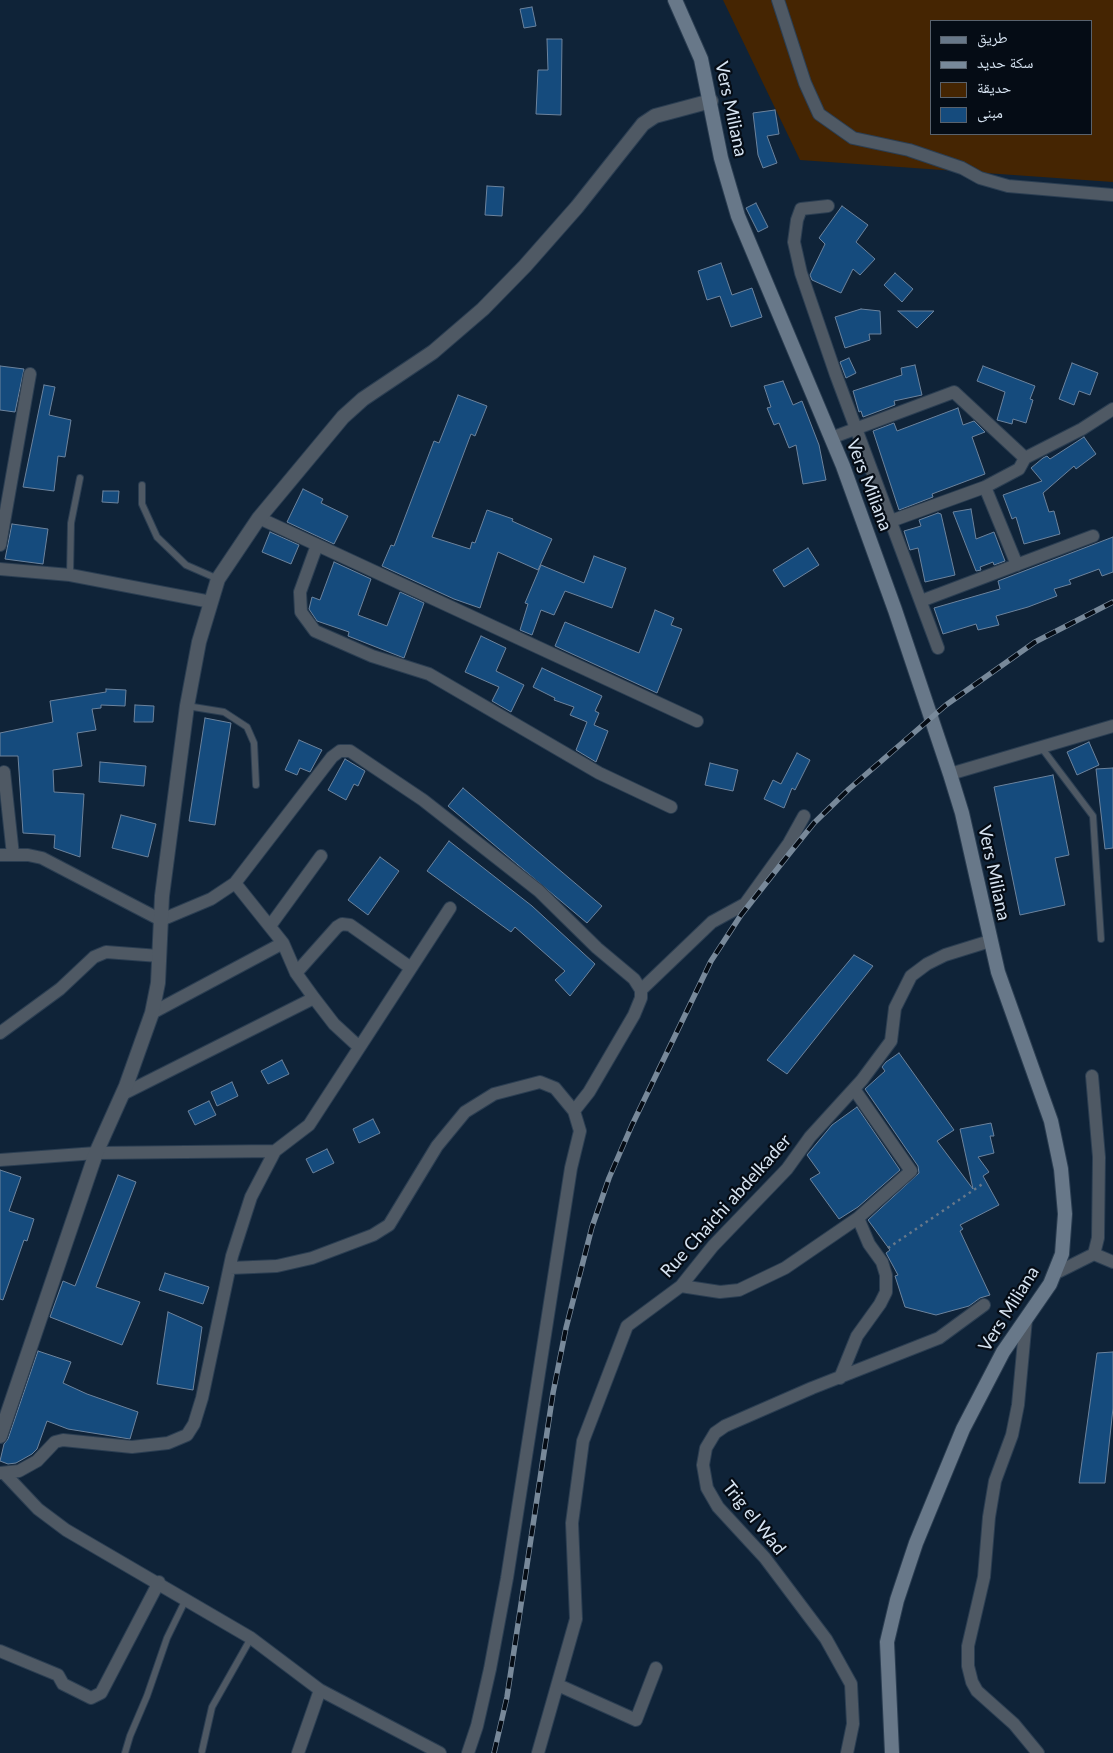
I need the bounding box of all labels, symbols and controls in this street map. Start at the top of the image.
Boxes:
legend [930,20,1093,135]
text: طريق [977,28,1008,46]
text: سكة حديد [977,53,1033,71]
street label: Vers Miliana [710,59,752,159]
text: حديقة [977,78,1011,96]
text: مبنى [977,103,1003,121]
street label: Vers Miliana [842,436,896,534]
street label: Vers Miliana [973,823,1015,923]
street label: Rue Chaichi abdelkader [656,1130,796,1282]
street label: Vers Miliana [974,1262,1044,1356]
street label: Trig el Wad [718,1477,790,1559]

